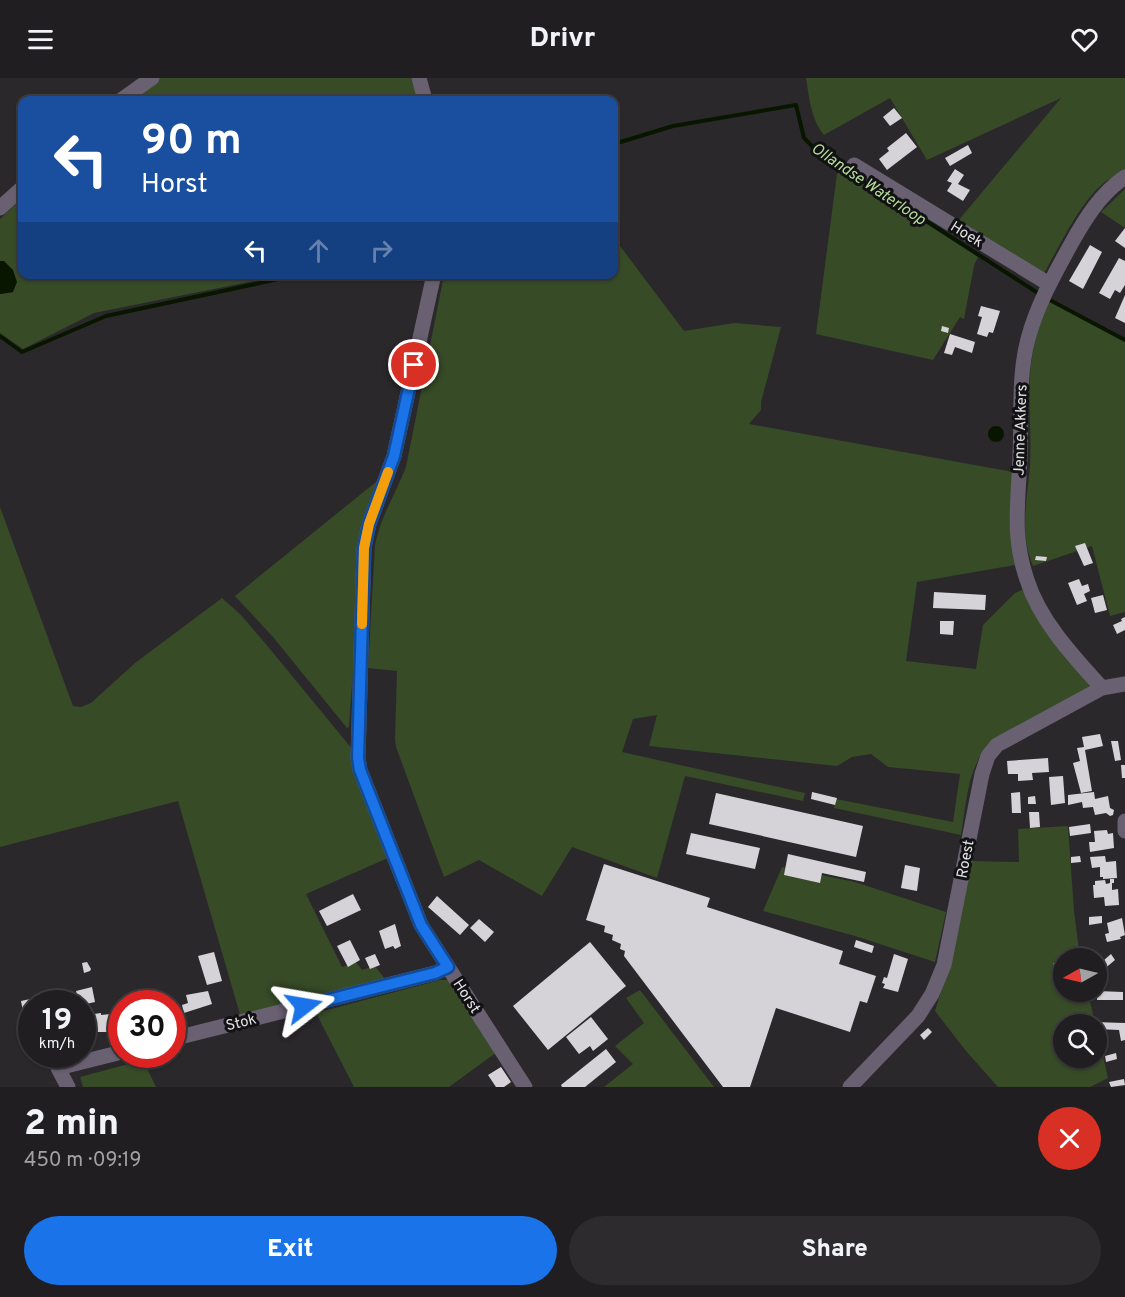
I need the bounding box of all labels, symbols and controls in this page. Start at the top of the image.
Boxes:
text: Drivr [530,22,595,56]
icon: menu [24,23,57,56]
icon: heart [1068,23,1101,56]
text: 90 m [141,116,242,169]
icon: left [42,120,120,198]
water label: Ollandse Waterloop [807,139,929,231]
text: Horst [141,168,208,202]
street label: Hoek [946,218,986,253]
icon: left [239,234,272,267]
icon: ahead [302,234,335,267]
icon: right [365,234,398,267]
pin [388,339,439,390]
icon: arrive [397,348,430,381]
street label: Jenne Akkers [1010,384,1033,476]
street label: Roest [953,838,979,880]
north arrow [1053,948,1107,1002]
map controls [1053,948,1107,1068]
position arrow [272,974,336,1038]
street label: Horst [448,976,484,1018]
speed limit sign: 30 [108,990,186,1068]
text: 19 [42,1003,72,1040]
street label: Stok [224,1011,259,1036]
button: search [1053,1014,1107,1068]
text: km/h [39,1035,75,1054]
text: 2 min [24,1102,119,1148]
button: close [1038,1107,1101,1170]
text: 450 m · 09:19 [24,1148,141,1174]
button: Exit [24,1216,557,1285]
button: Share [569,1216,1101,1285]

